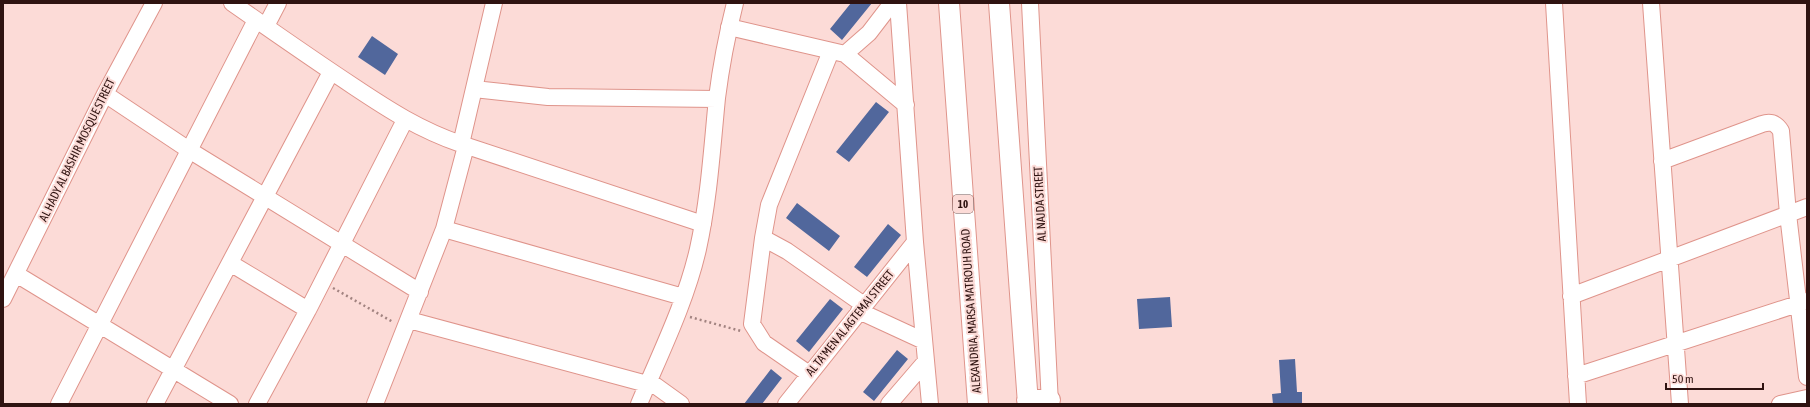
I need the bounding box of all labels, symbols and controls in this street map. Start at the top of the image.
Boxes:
street label: AL HADY AL BASHIR MOSQUE STREET [36,75,118,224]
street label: AL NAJDA STREET [1031,165,1049,242]
road number: 10 [953,195,973,213]
street label: ALEXANDRIA, MARSA MATROUH ROAD [958,228,984,394]
street label: AL TA'MEN AL AGTEMAI STREET [803,267,897,379]
scale bar [1666,365,1763,391]
text: 50 m [1672,372,1694,386]

